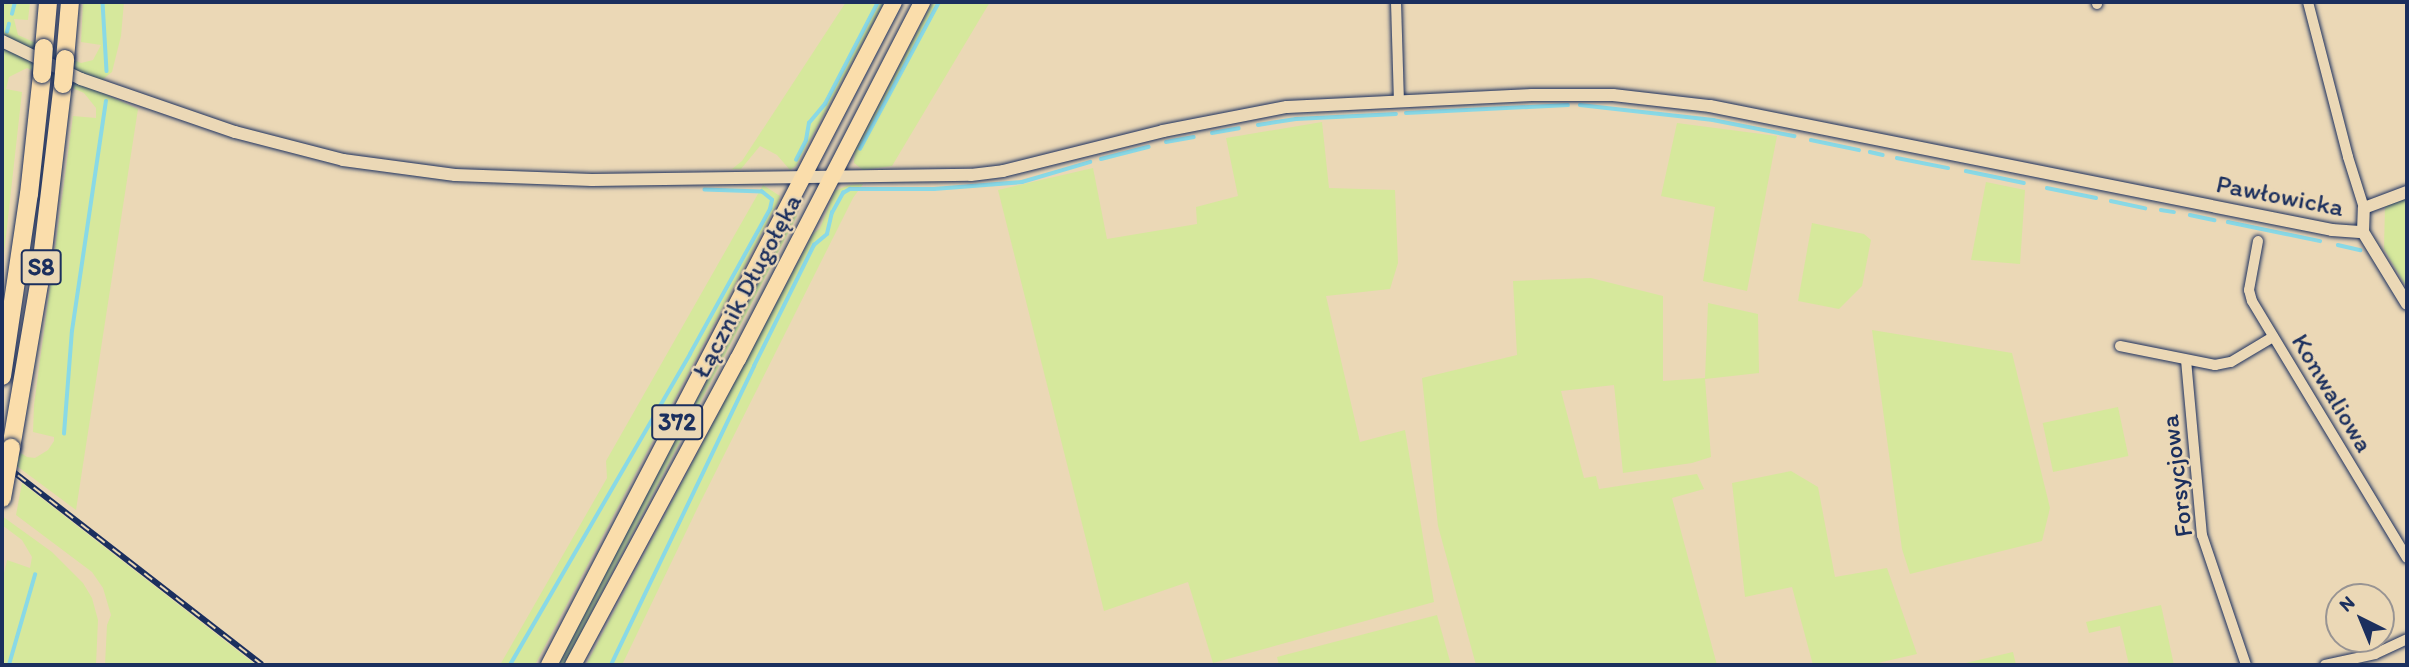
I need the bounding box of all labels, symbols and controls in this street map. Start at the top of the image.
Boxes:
street label: Pawłowicka [2214,168,2346,224]
street label: Łącznik Długołęka [685,189,809,383]
road number: S8 [20,246,62,288]
street label: Konwaliowa [2284,328,2380,458]
road number: 372 [651,402,703,442]
street label: Forsycjowa [2154,413,2200,539]
north arrow [2325,583,2395,653]
text: N [2334,591,2359,617]

